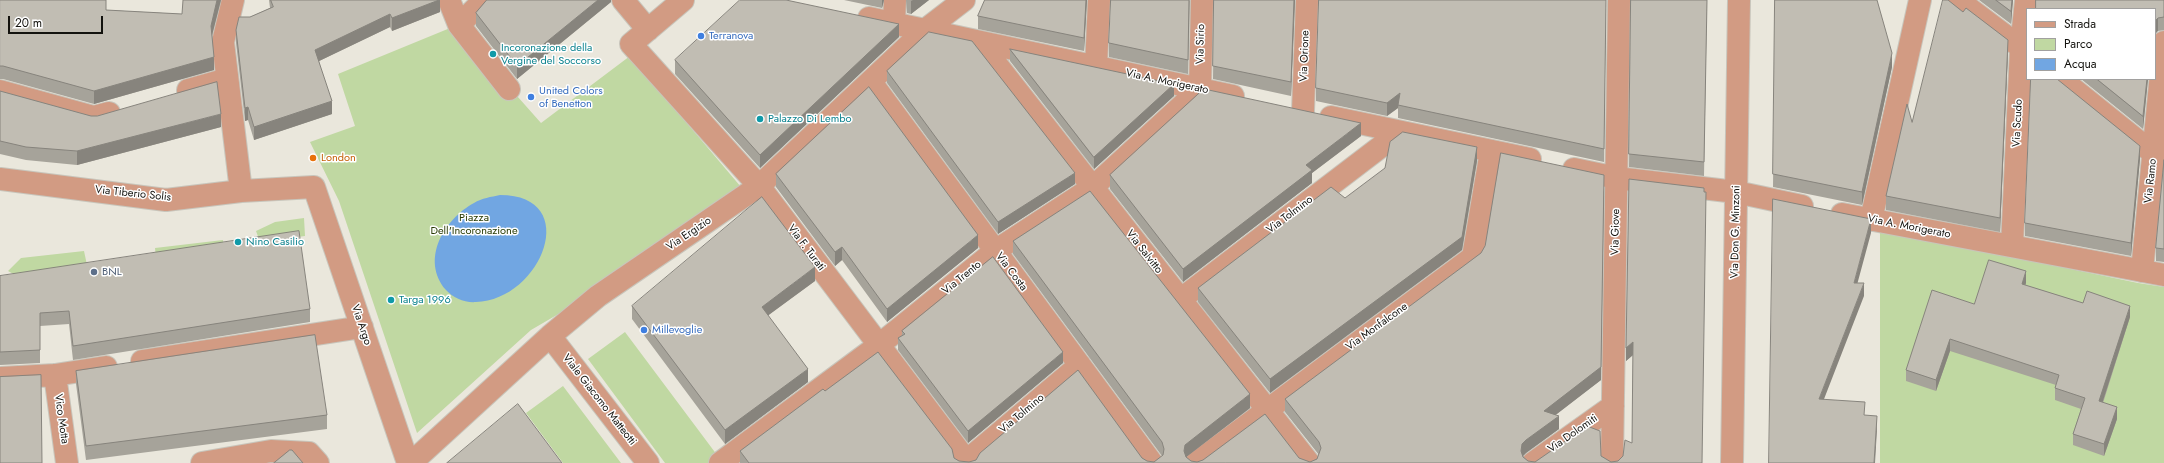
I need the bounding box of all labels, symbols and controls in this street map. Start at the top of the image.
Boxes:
scale bar [10,8,105,34]
legend [2026,8,2156,80]
text: 20 m [15,14,42,32]
text: Strada [2064,15,2096,33]
street label: Via Sirio [1194,24,1208,64]
place label: Terranova [709,29,753,43]
street label: Via Orione [1298,30,1312,82]
marker: Terranova [696,31,706,41]
text: Parco [2064,35,2092,53]
place label: Incoronazione della Vergine del Soccorso [501,41,601,67]
marker: Incoronazione della Vergine del Soccorso [488,49,498,59]
text: Acqua [2064,55,2097,73]
street label: Via A. Morigerato [1124,67,1210,97]
place label: United Colors of Benetton [539,84,603,110]
marker: United Colors of Benetton [526,92,536,102]
street label: Via Scudo [2010,99,2026,147]
place label: Palazzo Di Lembo [768,112,852,126]
marker: Palazzo Di Lembo [755,114,765,124]
place label: London [321,151,356,165]
marker: London [308,153,318,163]
street label: Via Ramo [2142,158,2160,204]
street label: Via Tiberio Solis [94,183,172,205]
street label: Via Don G. Minzoni [1729,185,1743,279]
street label: Via Tolmino [1264,193,1316,237]
street label: Via Giove [1609,209,1623,255]
park label: Piazza Dell'Incoronazione [430,211,518,237]
street label: Via A. Morigerato [1866,212,1952,242]
street label: Via Ergizio [664,214,714,254]
street label: Via F. Turati [784,222,828,274]
street label: Via Salvitto [1123,228,1165,276]
place label: Nino Casilio [246,235,304,249]
marker: Nino Casilio [233,237,243,247]
street label: Via Costa [992,250,1030,294]
street label: Via Trento [940,258,984,298]
place label: BNL [102,265,122,279]
marker: BNL [89,267,99,277]
place label: Targa 1996 [399,293,451,307]
marker: Targa 1996 [386,295,396,305]
street label: Via Monfalcone [1344,300,1410,354]
street label: Via Argo [348,303,374,347]
place label: Millevoglie [652,323,702,337]
marker: Millevoglie [639,325,649,335]
street label: Viale Giacomo Matteotti [559,352,639,448]
street label: Via Tolmino [997,391,1047,437]
street label: Vico Motta [51,393,71,445]
street label: Via Dolomiti [1546,412,1600,456]

